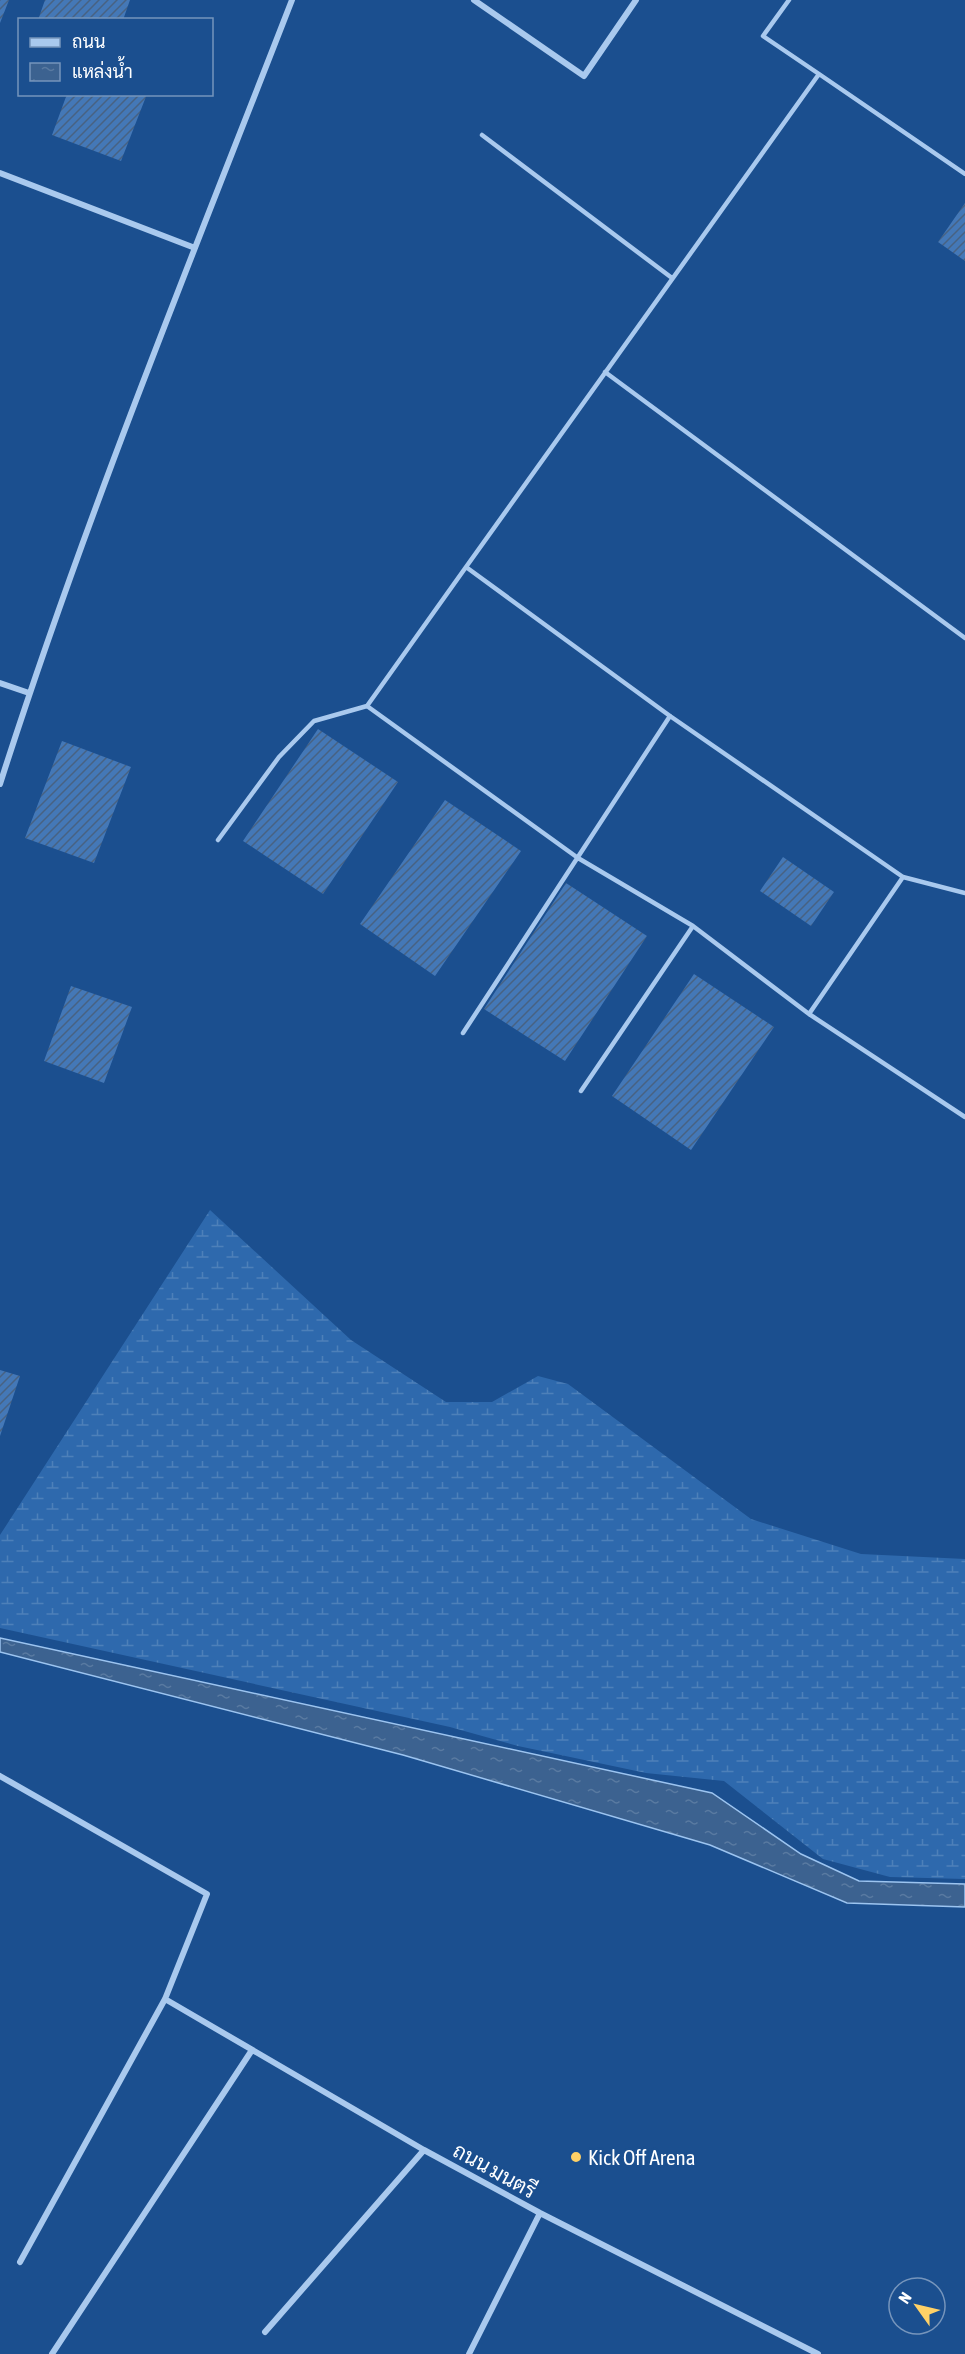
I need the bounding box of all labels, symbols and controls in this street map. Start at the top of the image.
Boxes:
legend [18,18,213,96]
text: ถนน [72,31,105,52]
text: แหล่งน้ำ [72,56,133,82]
street label: ถนน มนตรี [449,2137,541,2203]
place label: Kick Off Arena [588,2145,696,2169]
marker: Kick Off Arena [569,2150,583,2164]
north arrow [887,2276,947,2336]
text: N [894,2289,915,2307]

